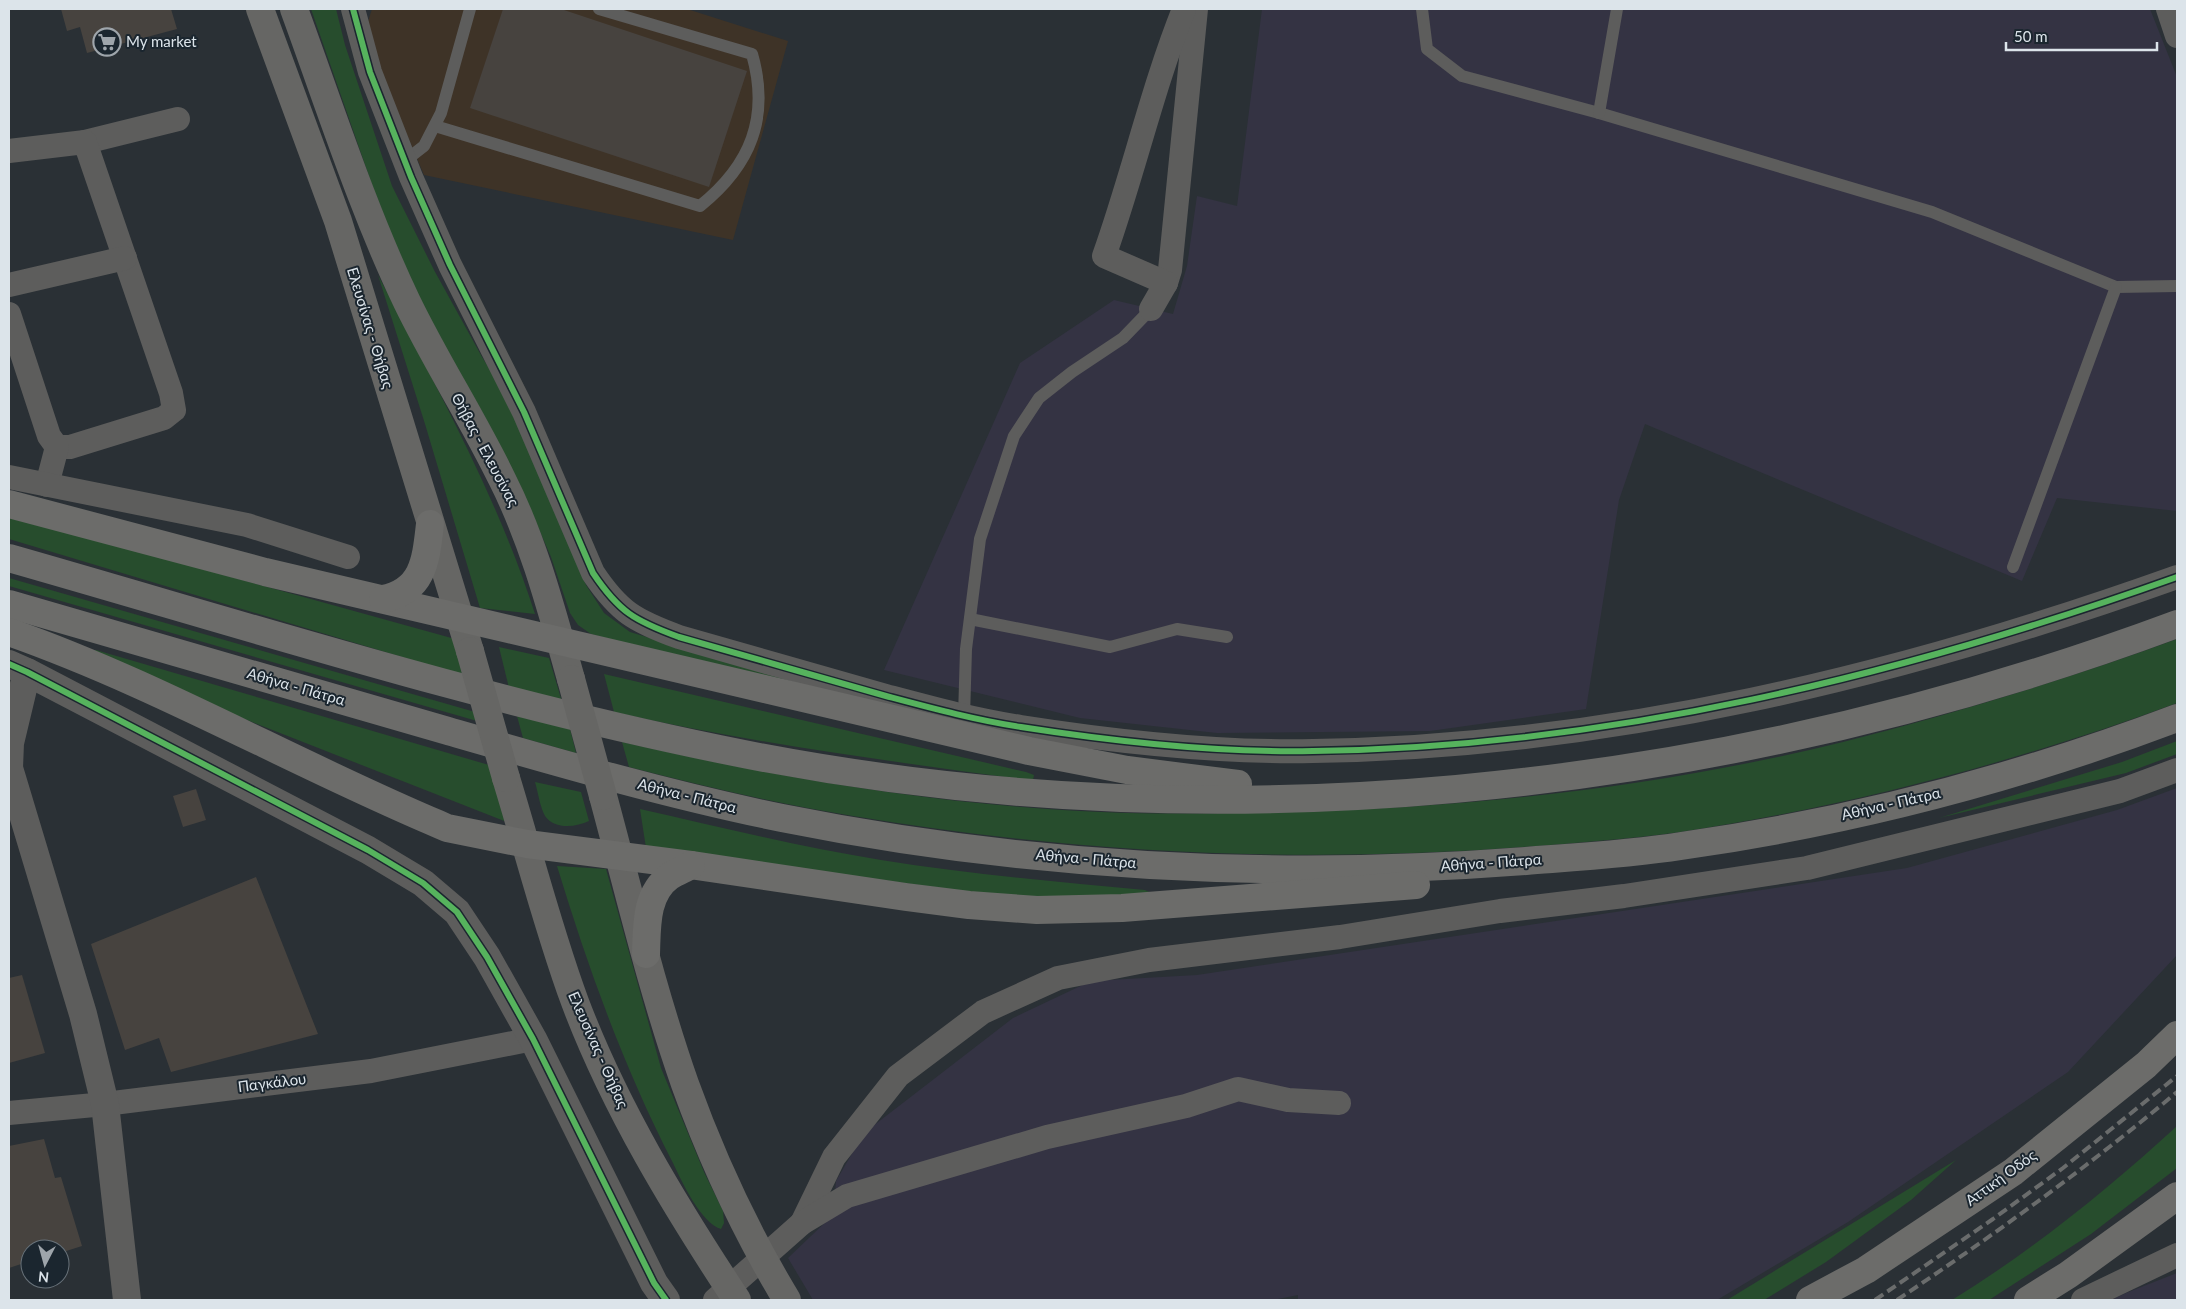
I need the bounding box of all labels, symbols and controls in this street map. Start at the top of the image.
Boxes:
scale bar [2006,20,2157,52]
supermarket icon: My market [92,27,122,57]
text: 50 m [2014,27,2048,45]
place label: My market [126,32,197,50]
street label: Ελευσίνας - Θήβας [344,265,398,391]
street label: Θήβας - Ελευσίνας [448,390,523,509]
street label: Αθήνα - Πάτρα [245,663,347,709]
street label: Αθήνα - Πάτρα [636,774,739,816]
street label: Αθήνα - Πάτρα [1839,783,1942,823]
street label: Αθήνα - Πάτρα [1035,845,1137,871]
street label: Αθήνα - Πάτρα [1440,849,1542,875]
street label: Ελευσίνας - Θήβας [565,988,633,1111]
street label: Παγκάλου [237,1069,307,1095]
street label: Αττική Οδός [1961,1145,2039,1209]
north arrow [20,1239,70,1289]
text: N [37,1268,50,1286]

